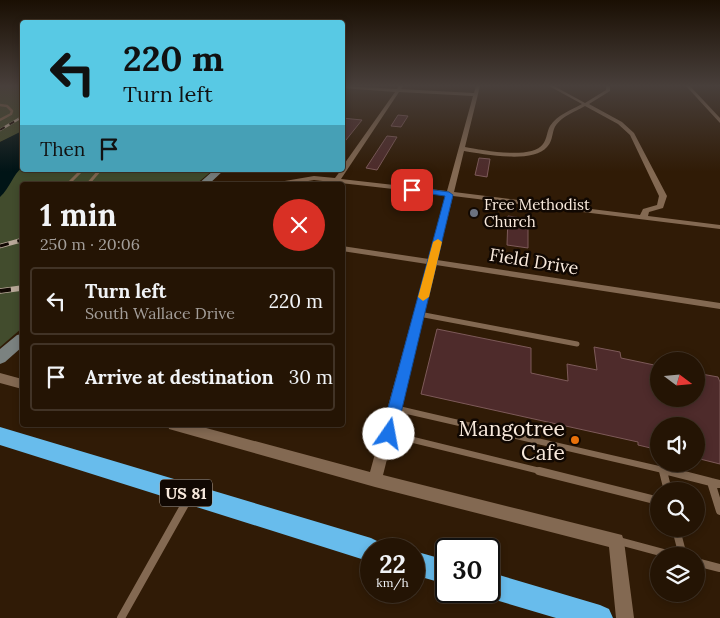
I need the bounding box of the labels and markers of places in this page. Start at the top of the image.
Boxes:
pin [391,169,433,211]
place label: Free Methodist Church [484,195,590,231]
marker: Free Methodist Church [468,207,480,219]
place label: Mangotree Cafe [459,415,565,466]
marker: Mangotree Cafe [569,434,581,446]

